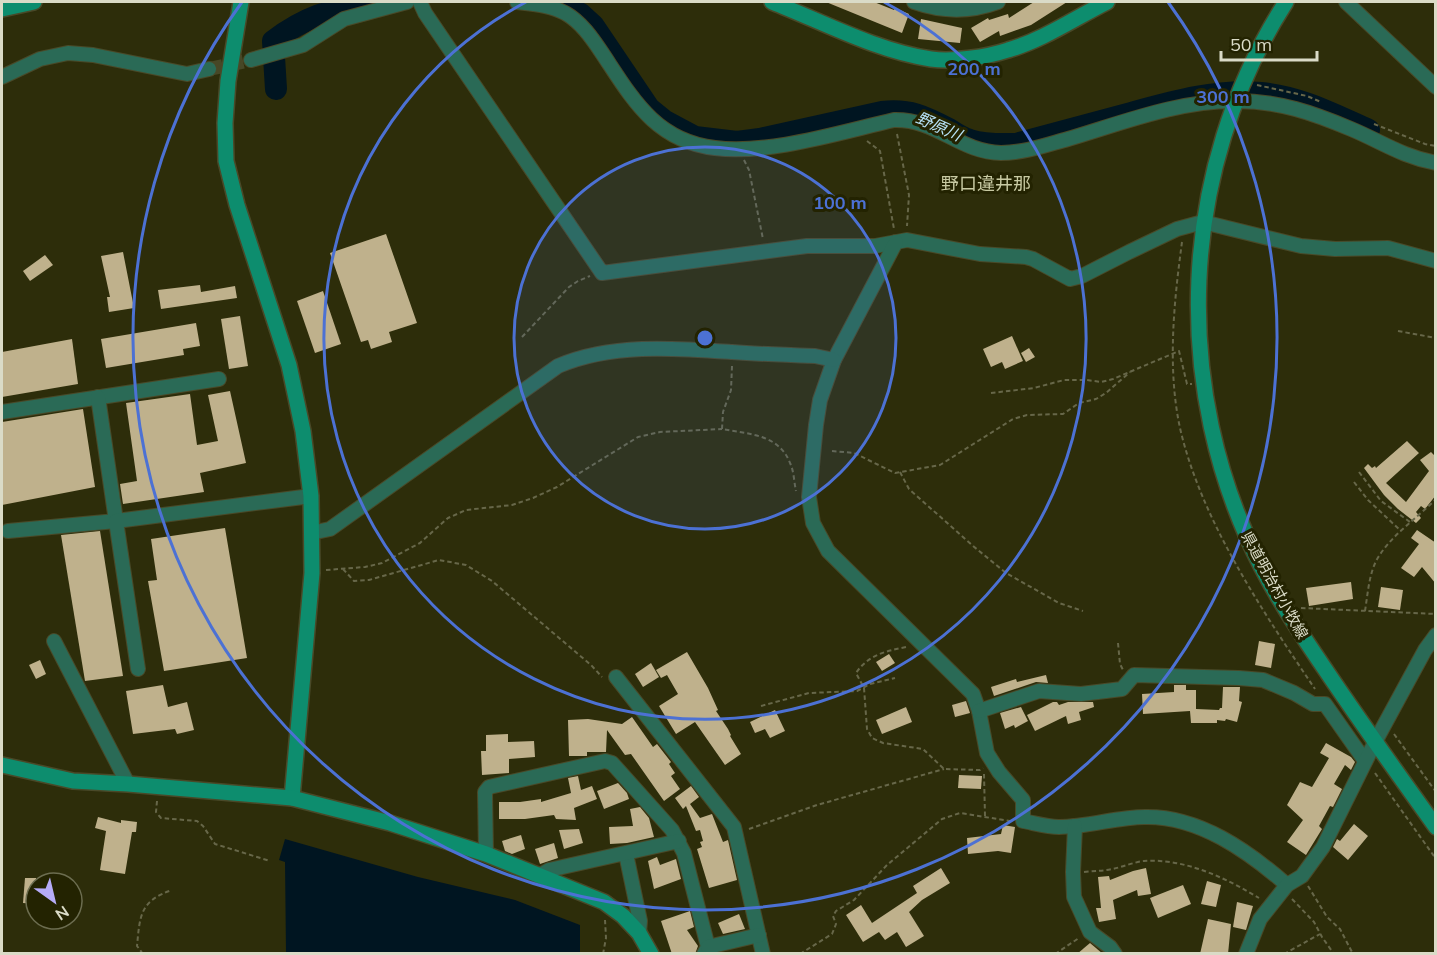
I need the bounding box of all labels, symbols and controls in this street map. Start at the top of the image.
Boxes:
scale bar [1221,24,1317,62]
text: 50 m [1230,33,1272,56]
text: 200 m [947,57,1001,80]
text: 300 m [1196,85,1250,108]
water label: 野原川 [913,107,967,146]
district label: 野口違井那 [941,172,1031,195]
text: 100 m [813,191,867,214]
centre of rings [695,328,715,348]
street label: 県道明治村小牧線 [1238,528,1312,642]
north arrow [24,871,84,931]
text: N [52,902,73,925]

